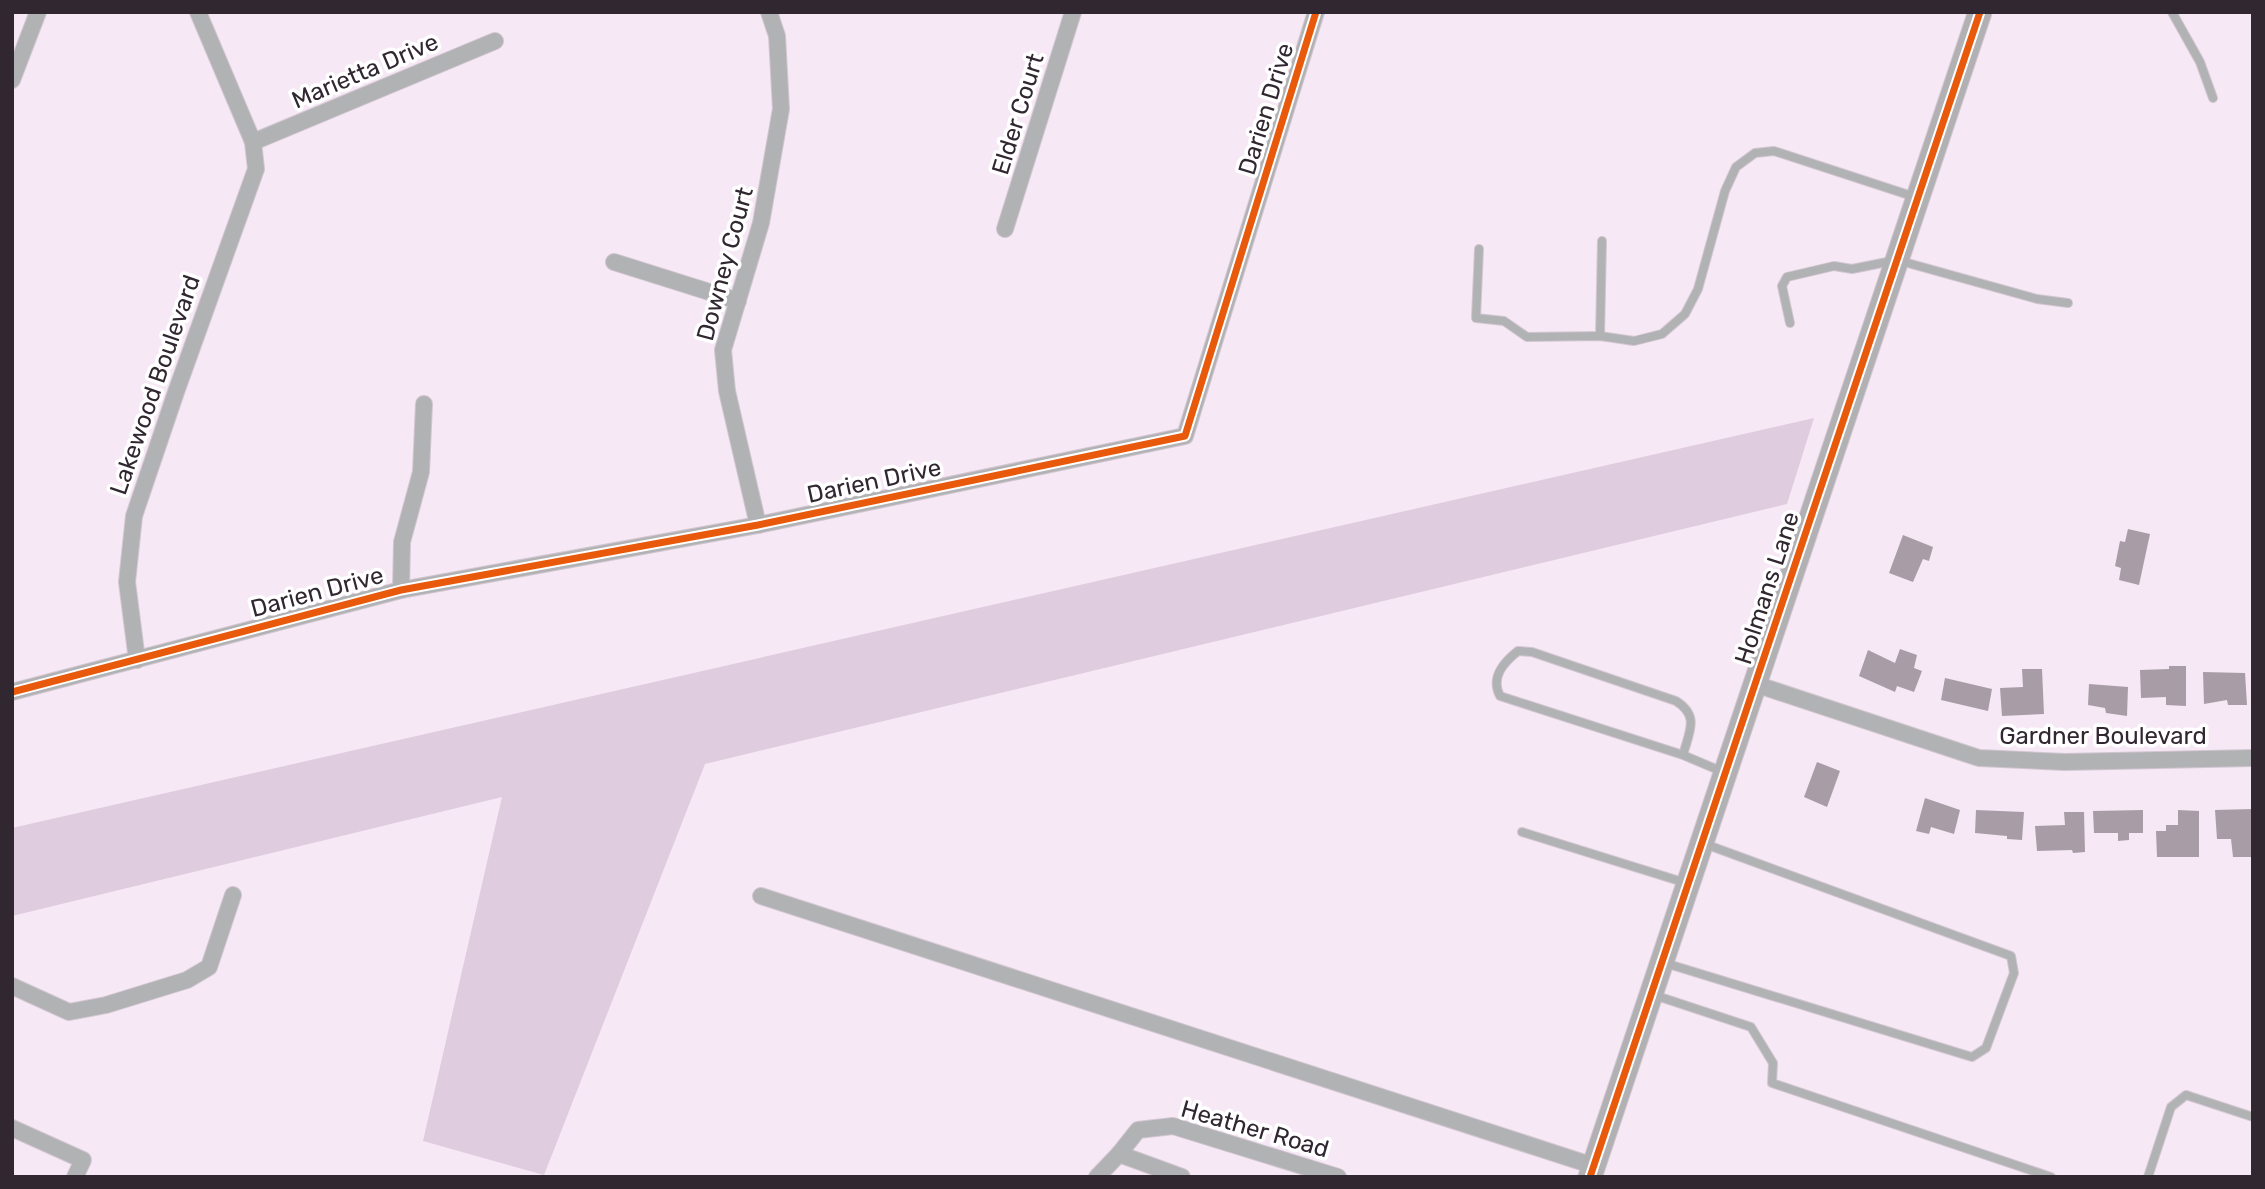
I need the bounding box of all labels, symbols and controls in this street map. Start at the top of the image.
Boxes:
street label: Marietta Drive [288,28,442,114]
street label: Darien Drive [1233,40,1299,178]
street label: Elder Court [986,50,1050,178]
street label: Downey Court [691,184,759,344]
street label: Lakewood Boulevard [104,271,206,499]
street label: Darien Drive [804,453,944,509]
street label: Holmans Lane [1729,508,1805,668]
street label: Darien Drive [248,561,386,623]
street label: Gardner Boulevard [1999,722,2207,750]
street label: Heather Road [1178,1095,1332,1163]

